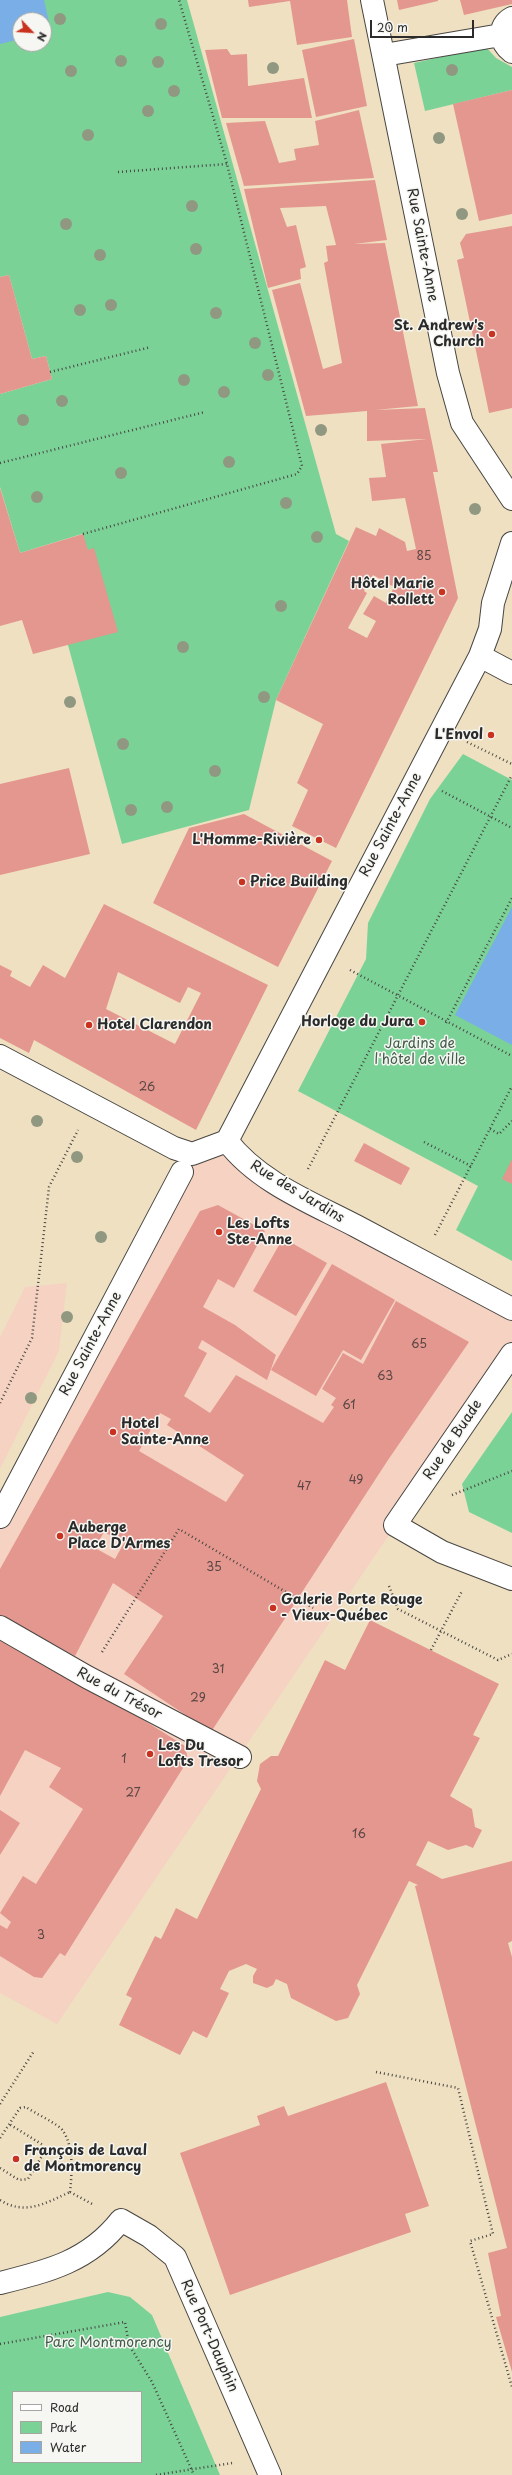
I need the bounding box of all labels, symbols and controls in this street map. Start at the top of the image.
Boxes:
north arrow [12,12,52,52]
scale bar [372,12,476,38]
text: 20 m [377,18,408,36]
text: N [33,29,52,44]
street label: Rue Sainte-Anne [403,187,441,303]
place label: St. Andrew's Church [394,318,484,350]
marker: St. Andrew's Church [487,329,497,339]
house number: 85 [417,550,431,564]
place label: Hôtel Marie Rollett [351,576,434,608]
marker: Hôtel Marie Rollett [437,587,447,597]
place label: L'Envol [434,727,483,743]
marker: L'Envol [486,730,496,740]
street label: Rue Sainte-Anne [356,770,426,880]
place label: L'Homme-Rivière [192,832,311,848]
marker: L'Homme-Rivière [314,835,324,845]
place label: Price Building [250,874,348,890]
marker: Price Building [237,877,247,887]
place label: Horloge du Jura [301,1014,414,1030]
place label: Hotel Clarendon [97,1017,212,1033]
marker: Horloge du Jura [417,1017,427,1027]
marker: Hotel Clarendon [84,1020,94,1030]
park label: Jardins de l'hôtel de ville [374,1036,466,1068]
house number: 26 [139,1081,155,1095]
street label: Rue des Jardins [247,1157,347,1227]
place label: Les Lofts Ste-Anne [227,1216,292,1248]
marker: Les Lofts Ste-Anne [214,1227,224,1237]
street label: Rue Sainte-Anne [56,1289,126,1399]
house number: 65 [411,1338,427,1352]
house number: 63 [377,1370,393,1384]
street label: Rue de Buade [420,1397,486,1483]
house number: 61 [342,1399,356,1413]
place label: Hotel Sainte-Anne [121,1416,209,1448]
marker: Hotel Sainte-Anne [108,1427,118,1437]
house number: 49 [349,1474,363,1488]
house number: 47 [297,1480,311,1494]
place label: Auberge Place D'Armes [68,1520,170,1552]
marker: Auberge Place D'Armes [55,1531,65,1541]
house number: 35 [206,1561,222,1575]
place label: Galerie Porte Rouge - Vieux-Québec [281,1592,423,1624]
marker: Galerie Porte Rouge - Vieux-Québec [268,1603,278,1613]
house number: 31 [212,1663,224,1677]
street label: Rue du Trésor [74,1664,164,1724]
house number: 29 [190,1692,206,1706]
place label: Les Du Lofts Tresor [158,1738,243,1770]
marker: Les Du Lofts Tresor [145,1749,155,1759]
house number: 1 [121,1753,127,1767]
house number: 27 [126,1787,140,1801]
house number: 16 [352,1828,366,1842]
house number: 3 [37,1929,45,1943]
place label: François de Laval de Montmorency [24,2143,147,2176]
marker: François de Laval de Montmorency [11,2154,21,2164]
street label: Rue Port-Dauphin [177,2277,241,2395]
park label: Parc Montmorency [44,2335,172,2351]
legend [12,2391,142,2463]
text: Road [50,2398,79,2416]
text: Park [50,2418,77,2436]
text: Water [50,2438,86,2456]

